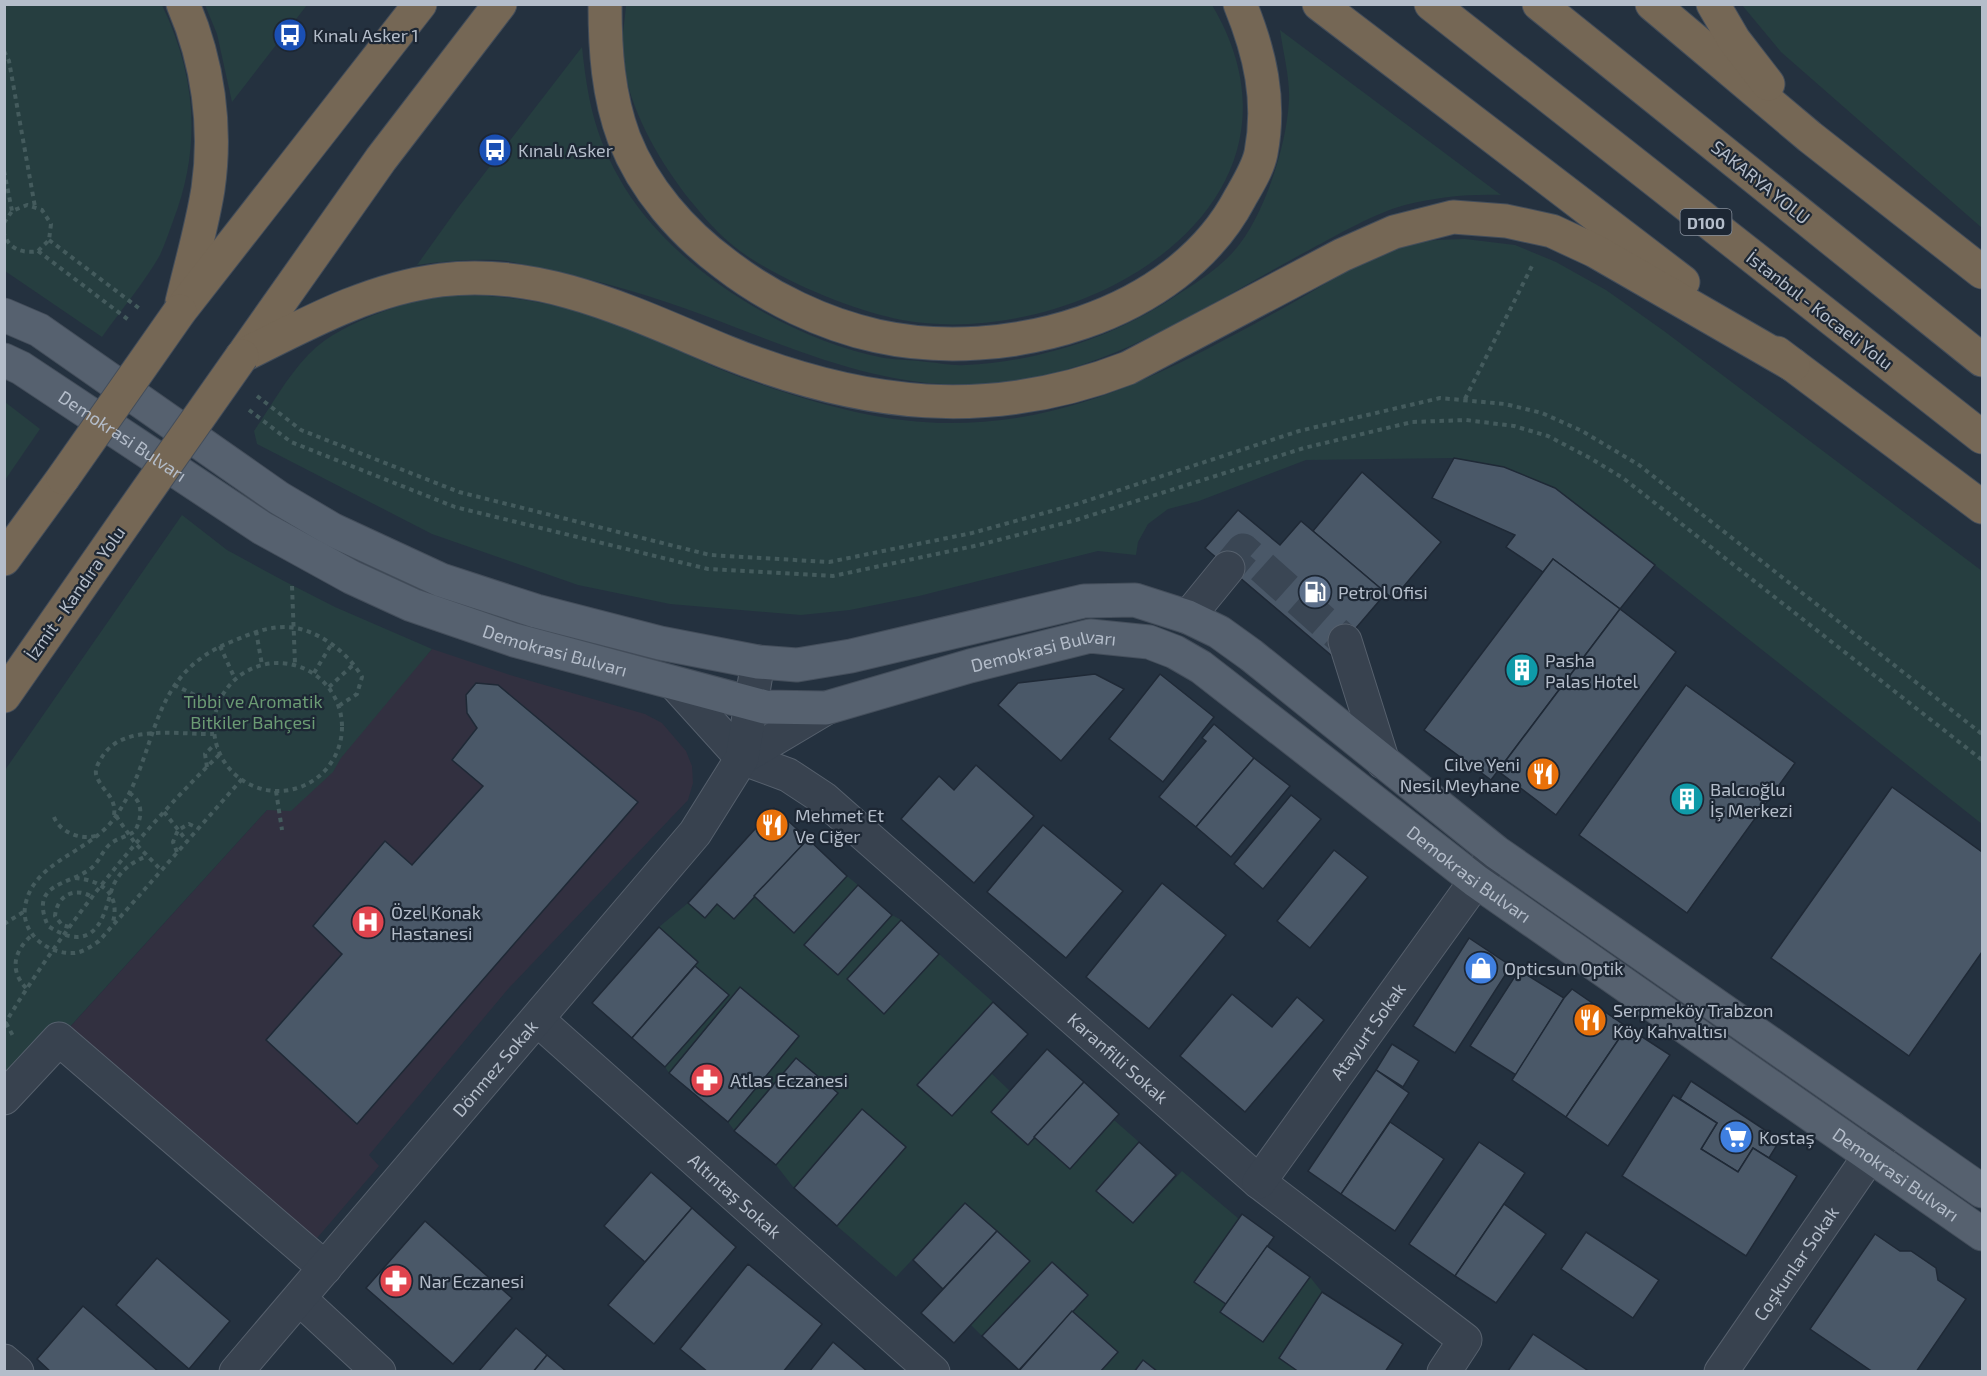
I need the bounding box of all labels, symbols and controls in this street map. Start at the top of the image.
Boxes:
bus stop icon: Kınalı Asker 1 [272,17,308,53]
place label: Kınalı Asker 1 [313,24,419,46]
bus stop icon: Kınalı Asker [477,132,513,168]
street label: SAKARYA YOLU [1707,136,1815,228]
place label: Kınalı Asker [518,139,613,161]
road number: D100 [1680,209,1732,235]
street label: İstanbul - Kocaeli Yolu [1742,246,1898,374]
street label: Demokrasi Bulvarı [55,385,191,486]
street label: İzmit - Kandıra Yolu [21,522,129,664]
fuel station icon: Petrol Ofisi [1297,574,1333,610]
place label: Petrol Ofisi [1338,581,1428,603]
street label: Demokrasi Bulvarı [480,619,630,681]
street label: Demokrasi Bulvarı [968,625,1117,676]
place label: Pasha Palas Hotel [1545,649,1639,692]
building icon: Pasha Palas Hotel [1504,652,1540,688]
park label: Tıbbi ve Aromatik Bitkiler Bahçesi [183,690,323,734]
place label: Cilve Yeni Nesil Meyhane [1400,753,1520,796]
restaurant icon: Cilve Yeni Nesil Meyhane [1525,756,1561,792]
place label: Balcıoğlu İş Merkezi [1710,778,1793,822]
building icon: Balcıoğlu İş Merkezi [1669,781,1705,817]
place label: Mehmet Et Ve Ciğer [795,804,884,847]
restaurant icon: Mehmet Et Ve Ciğer [754,807,790,843]
street label: Demokrasi Bulvarı [1403,821,1535,927]
place label: Özel Konak Hastanesi [391,901,481,944]
hospital icon: Özel Konak Hastanesi [350,904,386,940]
shop icon: Opticsun Optik [1463,950,1499,986]
place label: Opticsun Optik [1504,957,1623,979]
street label: Atayurt Sokak [1325,978,1410,1084]
place label: Serpmeköy Trabzon Köy Kahvaltısı [1613,999,1774,1042]
restaurant icon: Serpmeköy Trabzon Köy Kahvaltısı [1572,1002,1608,1038]
street label: Karanfilli Sokak [1063,1008,1173,1108]
street label: Dönmez Sokak [447,1015,542,1121]
pharmacy icon: Atlas Eczanesi [689,1062,725,1098]
place label: Atlas Eczanesi [730,1069,848,1091]
supermarket icon: Kostaş [1718,1119,1754,1155]
street label: Demokrasi Bulvarı [1829,1122,1964,1226]
place label: Kostaş [1759,1126,1815,1149]
street label: Altıntaş Sokak [684,1149,786,1243]
street label: Coşkunlar Sokak [1749,1202,1843,1325]
pharmacy icon: Nar Eczanesi [378,1263,414,1299]
place label: Nar Eczanesi [419,1270,524,1292]

